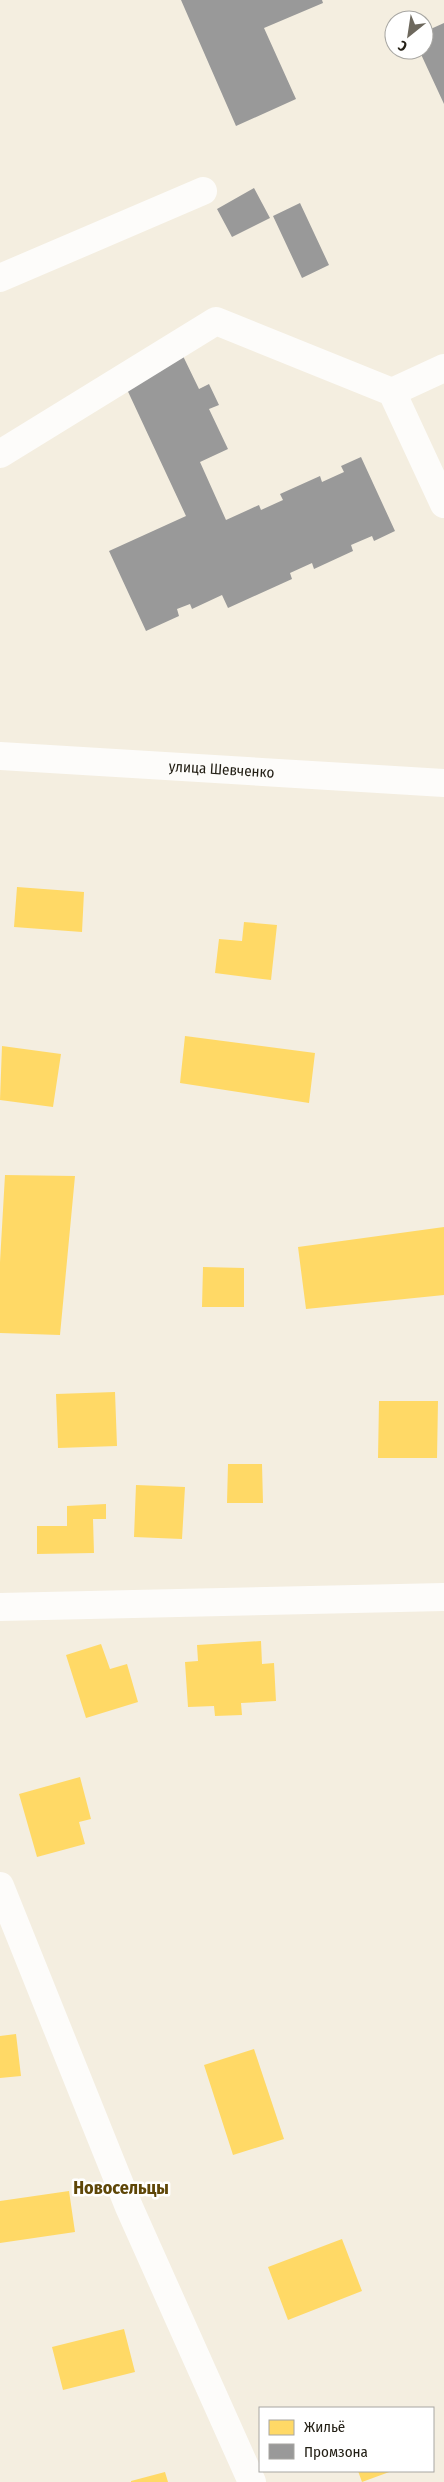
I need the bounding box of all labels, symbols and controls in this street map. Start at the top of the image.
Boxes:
north arrow [384,10,434,60]
text: С [395,36,410,55]
street label: улица Шевченко [168,757,275,782]
district label: Новосельцы [73,2177,169,2199]
legend [259,2407,434,2472]
text: Жильё [304,2418,345,2436]
text: Промзона [304,2443,368,2461]

